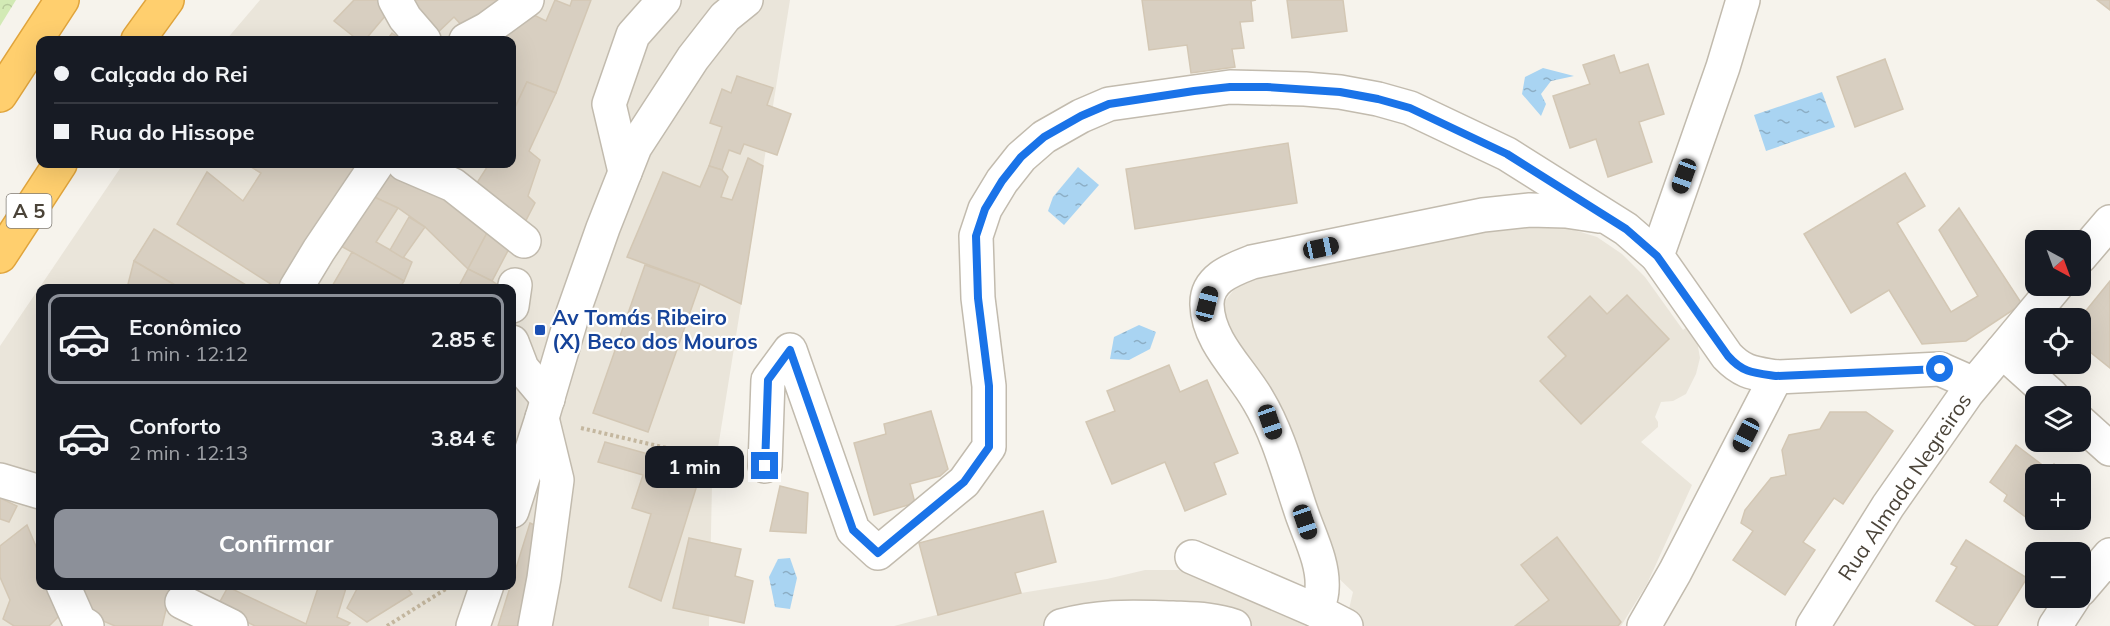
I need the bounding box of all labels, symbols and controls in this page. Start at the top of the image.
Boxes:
text: Calçada do Rei [90,60,248,88]
text: Rua do Hissope [90,118,254,146]
car [1669,156,1699,196]
road number: A 5 [6,194,51,228]
north arrow [2025,230,2091,296]
map controls [2025,230,2091,608]
car [1302,235,1340,261]
car [1194,284,1220,324]
place label: Av Tomás Ribeiro (X) Beco dos Mouros [552,304,758,354]
button: locate [2025,308,2091,374]
icon: car [57,312,111,366]
text: Econômico [129,313,242,341]
marker: Av Tomás Ribeiro (X) Beco dos Mouros [533,323,547,337]
text: 2.85 € [431,325,495,353]
text: 1 min · 12:12 [129,341,248,366]
route start [1926,355,1953,382]
button: layers [2025,386,2091,452]
street label: Rua Almada Negreiros [1832,388,1977,585]
car [1256,402,1284,442]
icon: car [57,411,111,465]
text: Conforto [129,412,221,440]
car [1730,415,1762,455]
text: 3.84 € [431,424,495,452]
text: 2 min · 12:13 [129,440,248,465]
callout: 1 min [645,445,744,487]
route end [751,452,778,479]
text: 1 min [668,454,721,479]
button: + [2025,464,2091,530]
car [1291,502,1319,542]
button: Confirmar [54,509,498,578]
button: − [2025,542,2091,608]

